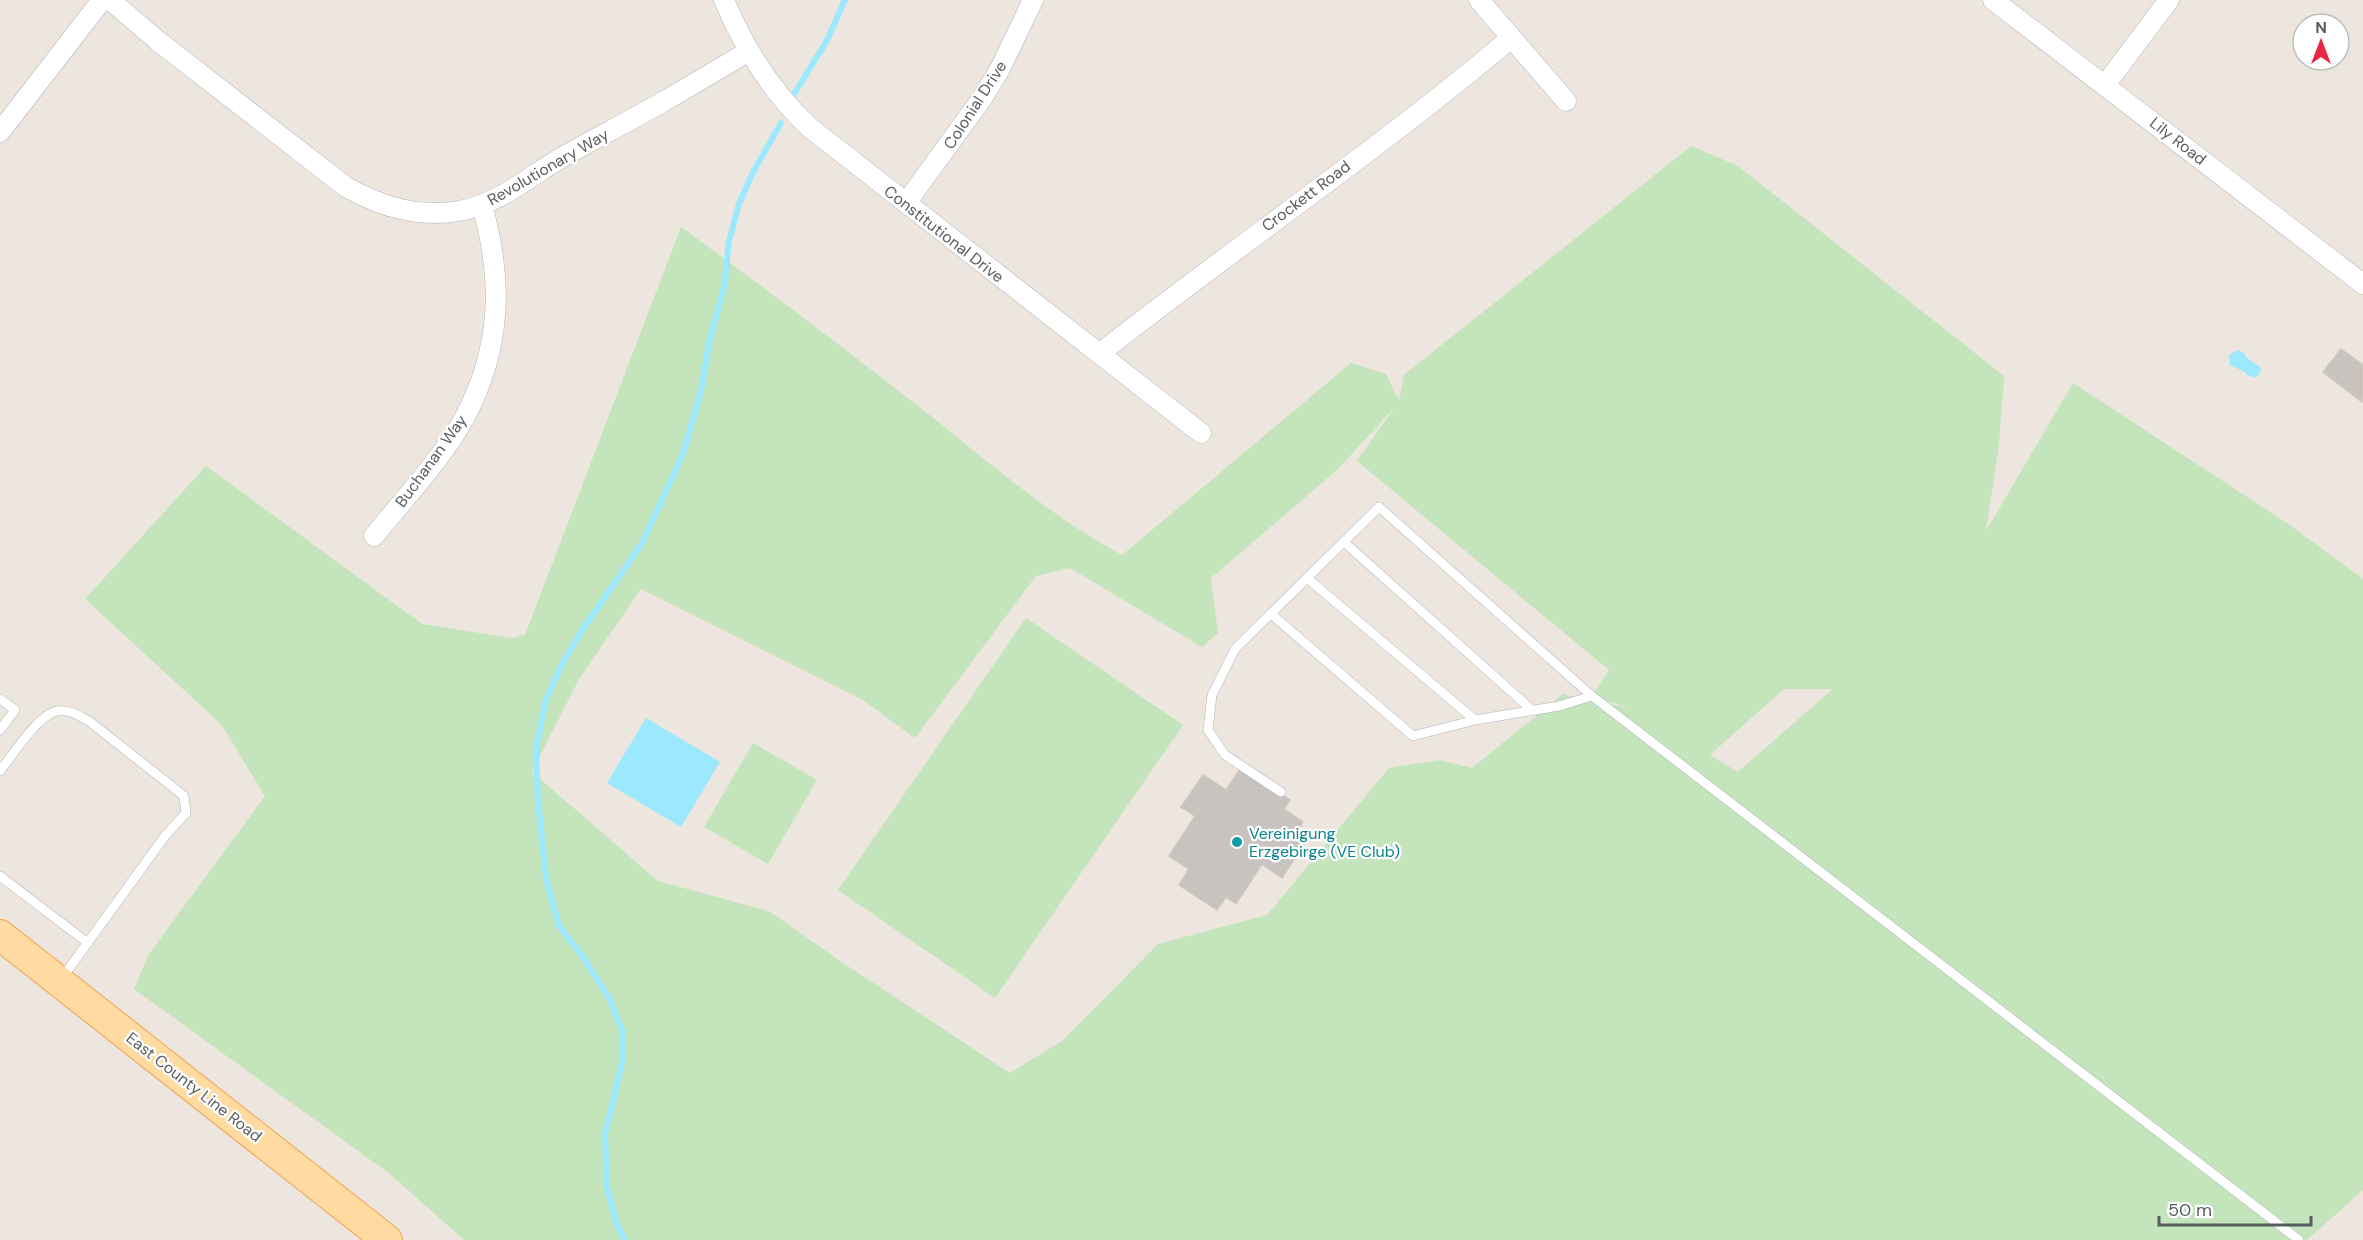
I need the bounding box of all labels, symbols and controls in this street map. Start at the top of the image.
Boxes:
north arrow [2291,12,2351,72]
text: N [2315,17,2327,38]
street label: Colonial Drive [939,57,1011,153]
street label: Lily Road [2145,112,2211,170]
street label: Revolutionary Way [484,124,613,210]
street label: Crockett Road [1257,156,1355,236]
street label: Constitutional Drive [880,181,1008,287]
street label: Buchanan Way [390,411,472,511]
place label: Vereinigung Erzgebirge (VE Club) [1249,823,1400,862]
marker: Vereinigung Erzgebirge (VE Club) [1230,835,1244,849]
street label: East County Line Road [122,1027,266,1147]
scale bar [2159,1189,2310,1227]
text: 50 m [2168,1198,2212,1222]

